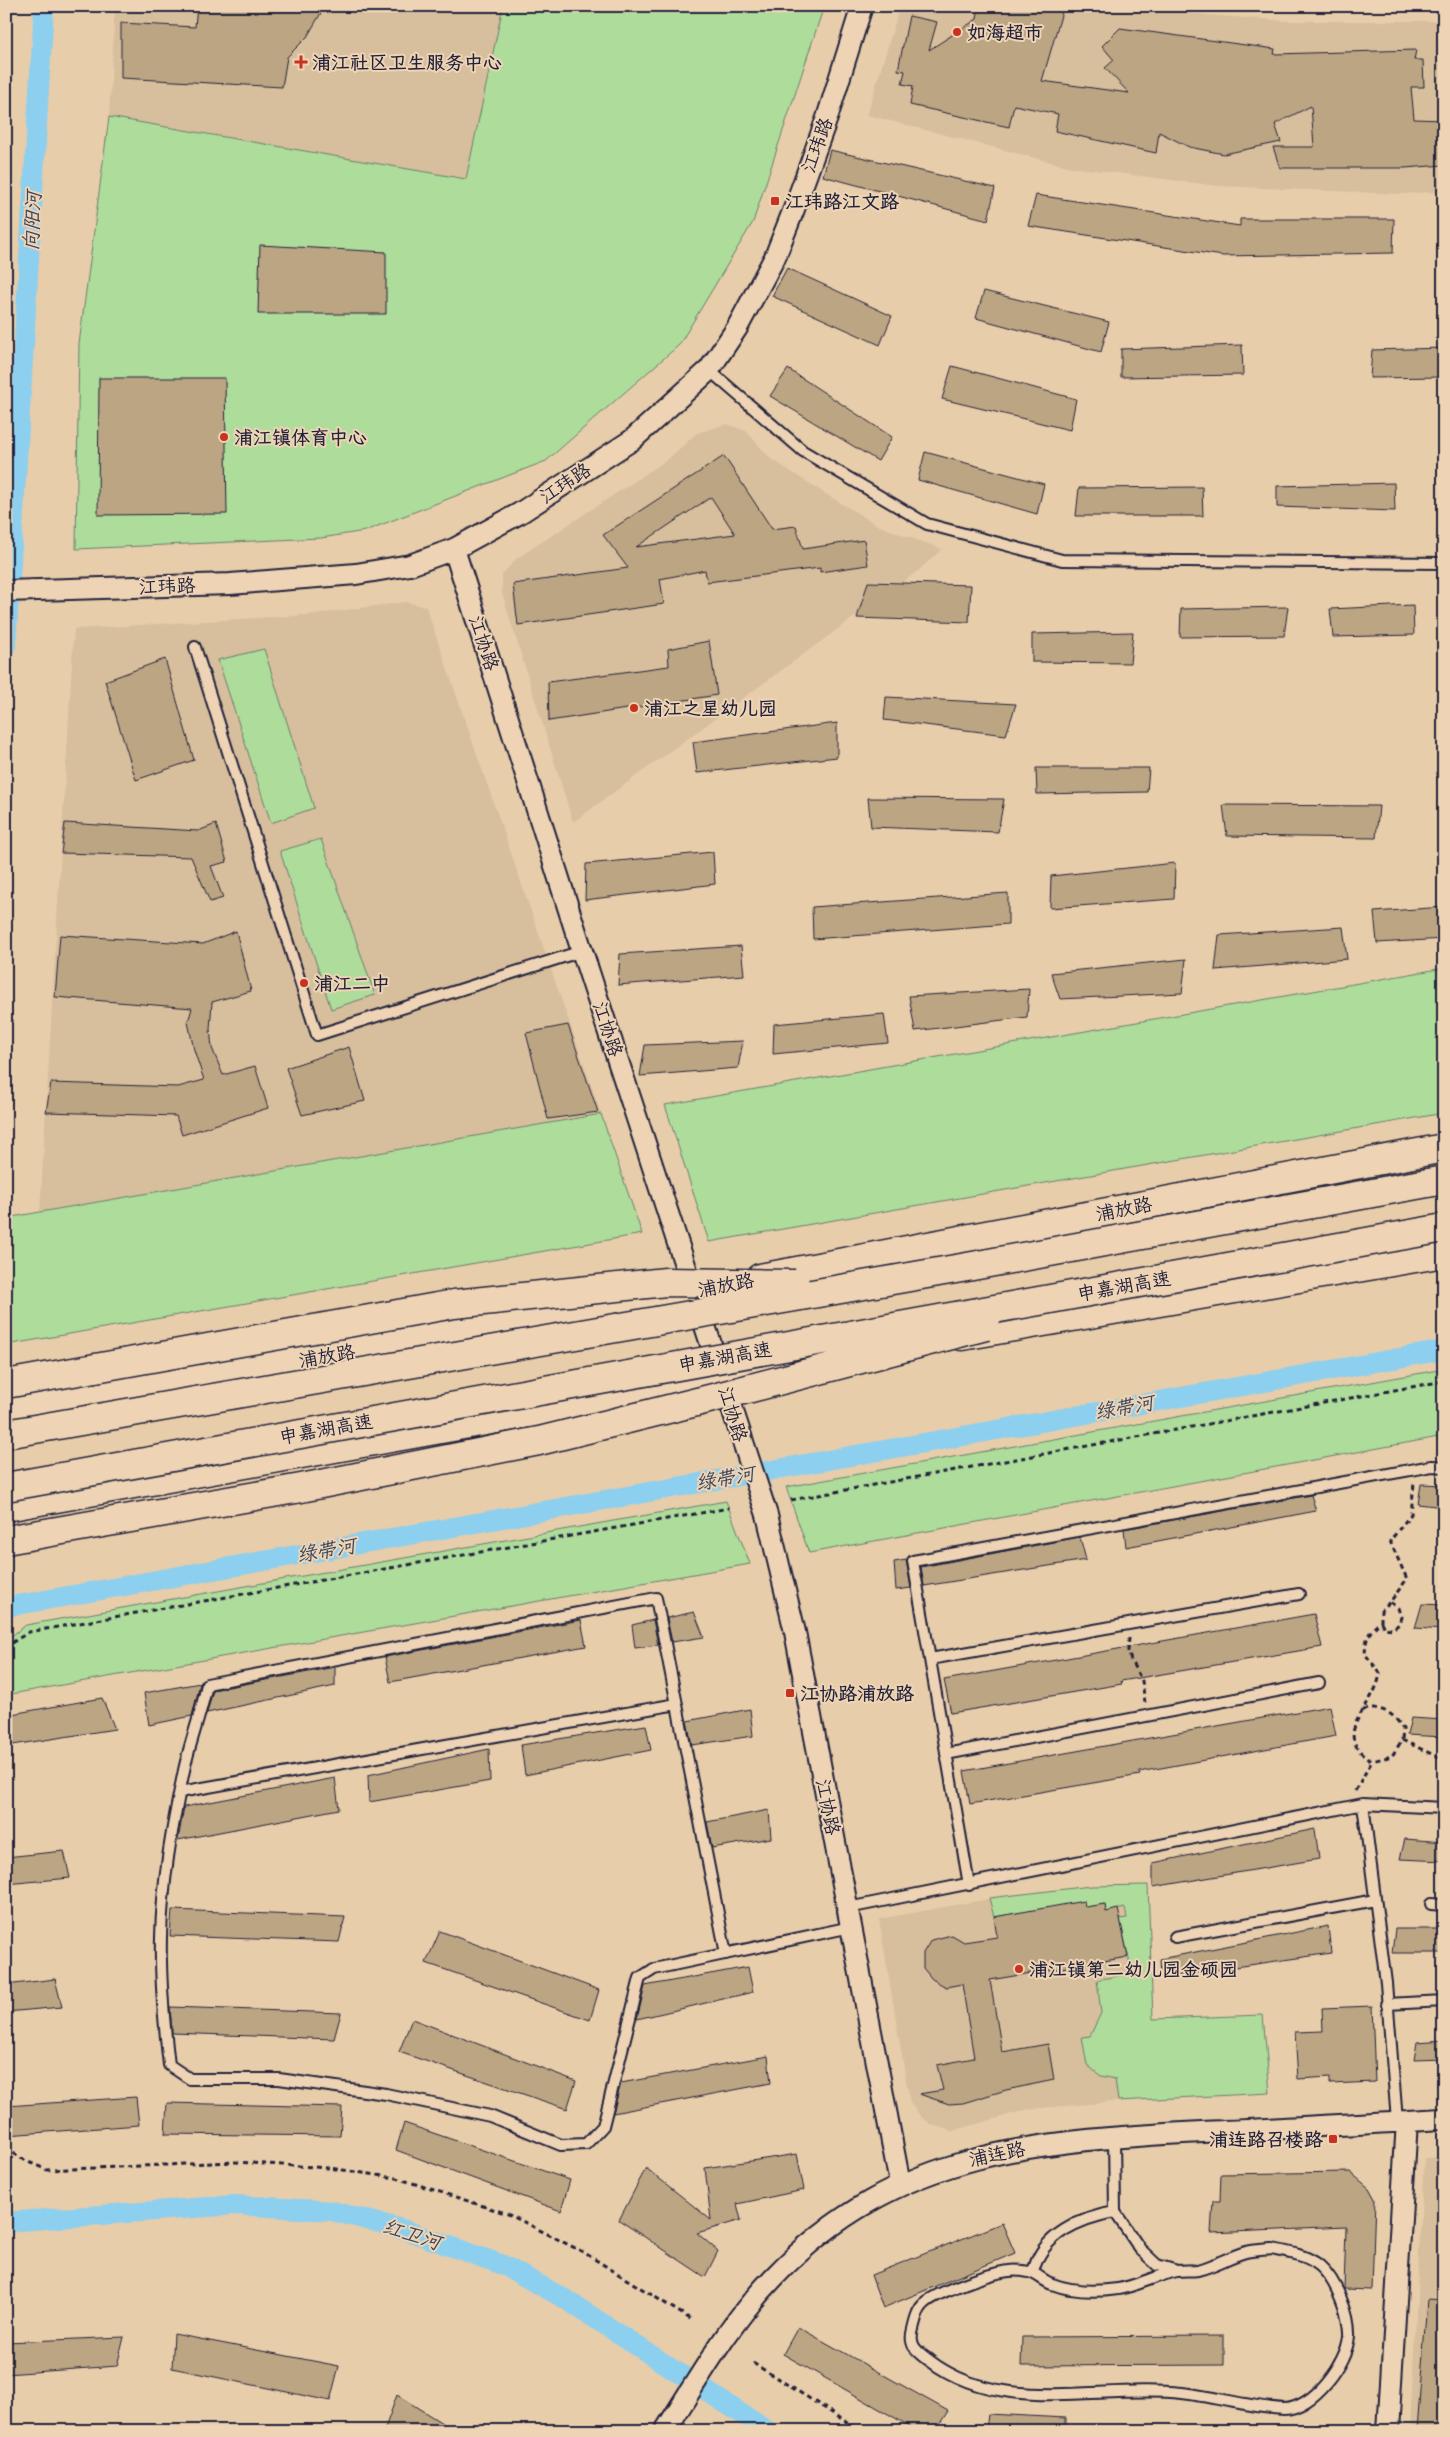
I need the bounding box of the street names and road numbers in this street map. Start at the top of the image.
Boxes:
street label: 江玮路 [796,114,838,176]
street label: 江玮路 [535,458,595,508]
street label: 江玮路 [138,574,196,598]
street label: 江协路 [464,612,504,674]
street label: 江协路 [588,998,628,1060]
street label: 浦放路 [1094,1192,1154,1226]
street label: 申嘉湖高速 [1075,1266,1173,1306]
street label: 浦放路 [696,1268,756,1302]
street label: 申嘉湖高速 [676,1337,774,1377]
street label: 浦放路 [297,1340,357,1372]
street label: 江协路 [714,1383,752,1445]
street label: 申嘉湖高速 [277,1409,375,1449]
street label: 江协路 [811,1777,845,1837]
street label: 浦连路 [967,2137,1027,2171]

